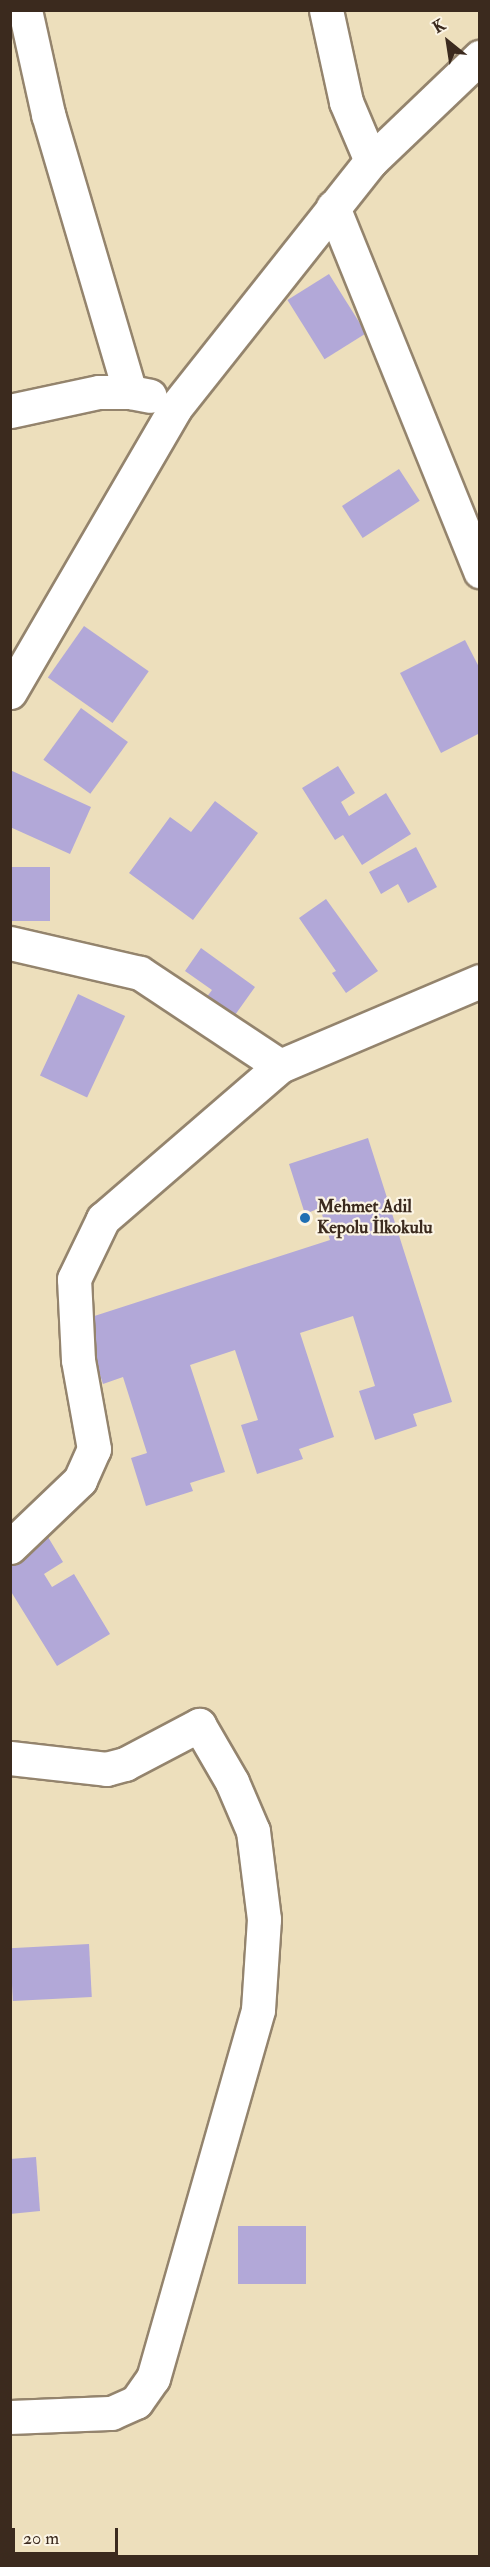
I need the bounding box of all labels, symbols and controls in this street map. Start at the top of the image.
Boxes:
north arrow [418,12,478,72]
text: K [429,15,449,38]
place label: Mehmet Adil Kepolu İlkokulu [317,1197,433,1240]
marker: Mehmet Adil Kepolu İlkokulu [298,1211,312,1225]
scale bar [15,2516,122,2554]
text: 20 m [23,2527,59,2550]

